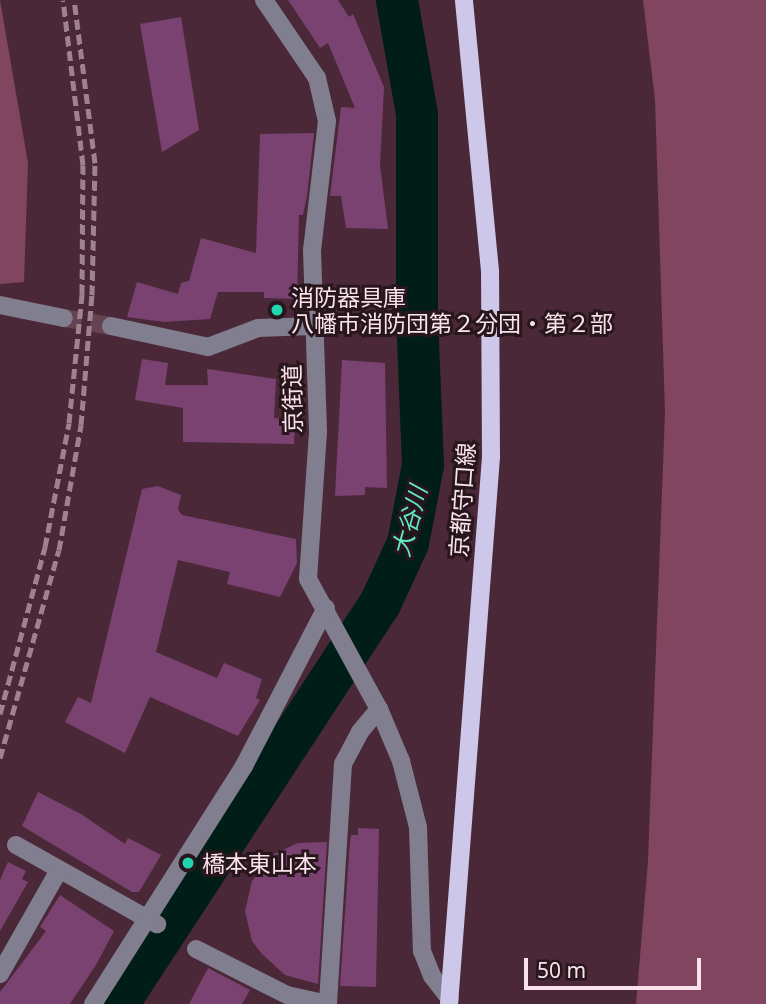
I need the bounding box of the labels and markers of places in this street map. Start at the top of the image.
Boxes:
place label: 消防器具庫 八幡市消防団第２分団・第２部 [291,283,613,337]
marker: 消防器具庫 八幡市消防団第２分団・第２部 [269,302,285,318]
place label: 橋本東山本 [202,849,317,877]
marker: 橋本東山本 [180,855,196,871]

